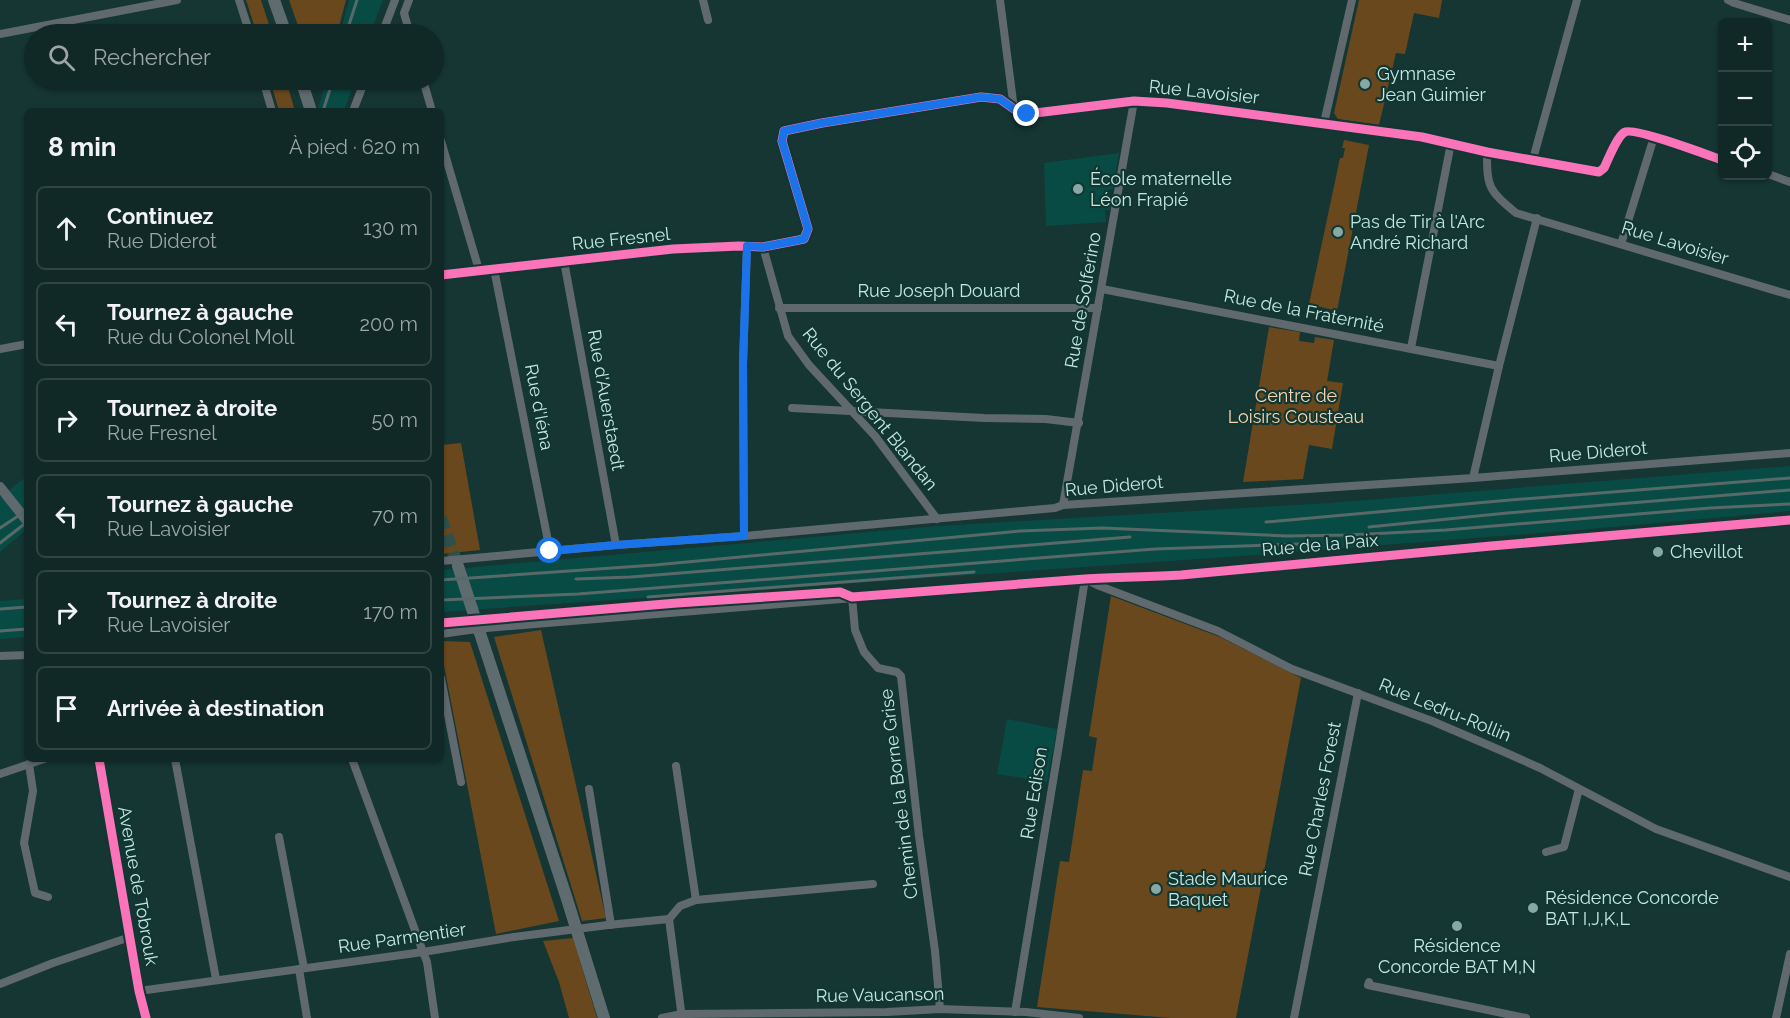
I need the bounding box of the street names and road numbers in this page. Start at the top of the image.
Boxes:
street label: Rue Lavoisier [1148,75,1261,108]
street label: Rue Lavoisier [1619,216,1732,269]
street label: Rue Fresnel [571,223,671,254]
street label: Rue de Solferino [1060,230,1105,370]
street label: Rue Joseph Douard [858,280,1020,301]
street label: Rue de la Fraternité [1222,285,1386,336]
street label: Rue du Sergent Blandan [798,323,942,494]
street label: Rue d'Auerstaedt [584,328,629,472]
street label: Rue d'Iéna [521,362,558,452]
street label: Rue Diderot [1548,437,1648,466]
street label: Rue Diderot [1064,471,1164,500]
street label: Rue de la Paix [1261,529,1379,560]
street label: Rue Ledru-Rollin [1376,673,1514,746]
street label: Chemin de la Borne Grise [875,687,922,900]
street label: Rue Charles Forest [1294,720,1345,878]
street label: Rue Edison [1016,745,1051,841]
street label: Avenue de Tobrouk [114,805,163,968]
street label: Rue Parmentier [337,918,468,957]
street label: Rue Vaucanson [815,983,945,1006]

